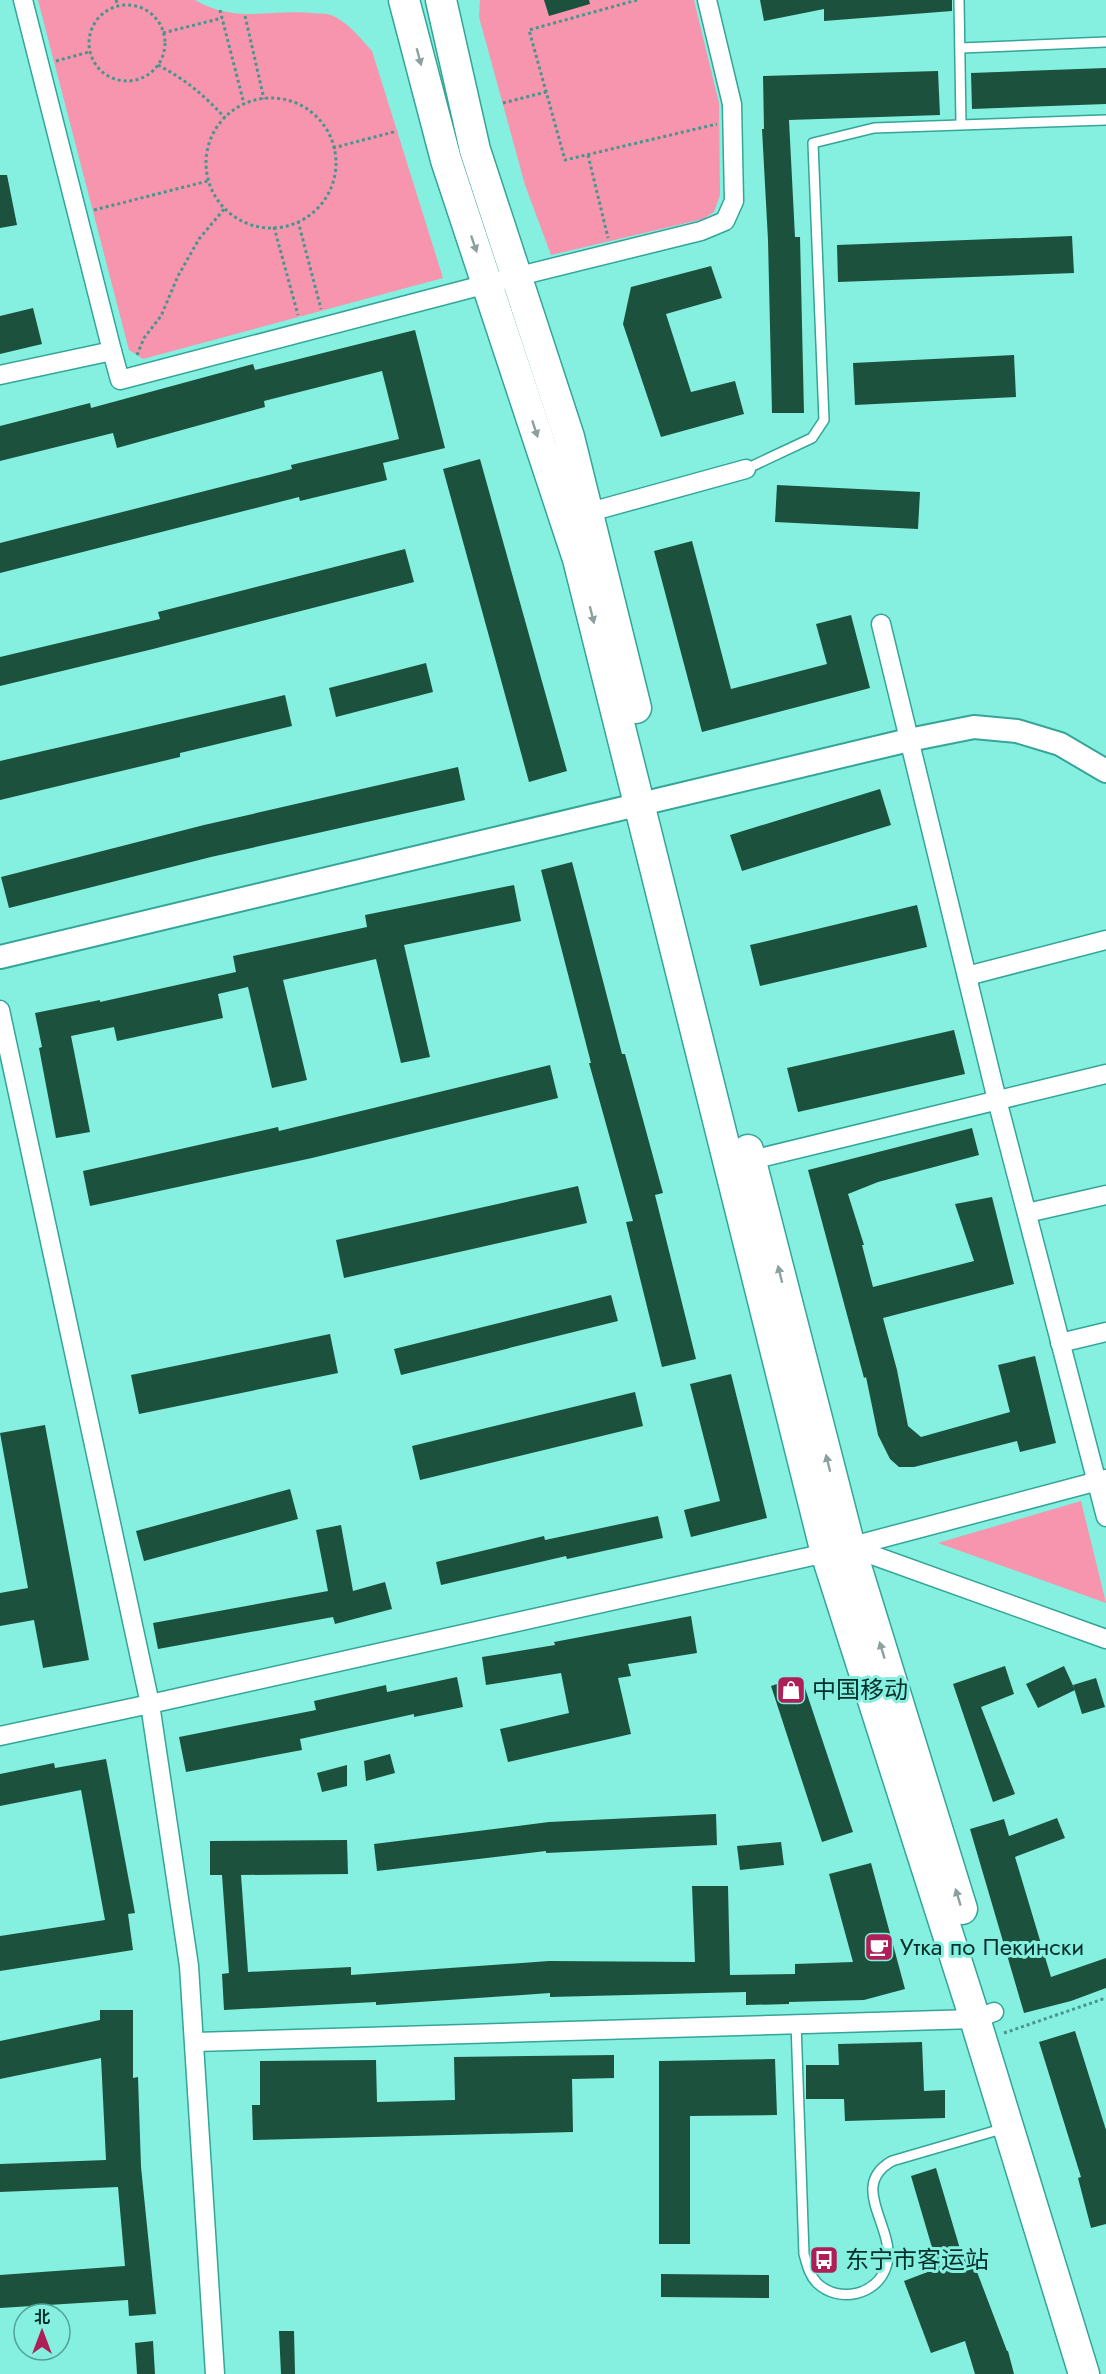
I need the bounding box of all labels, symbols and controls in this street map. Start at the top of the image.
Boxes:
one-way arrow [415,48,424,66]
one-way arrow [470,235,479,253]
one-way arrow [531,420,541,438]
one-way arrow [587,606,597,624]
one-way arrow [774,1265,784,1283]
one-way arrow [823,1453,832,1471]
one-way arrow [877,1641,886,1659]
place label: 中国移动 [812,1672,908,1707]
shop icon: 中国移动 [775,1674,807,1706]
one-way arrow [953,1887,962,1905]
place label: Утка по Пекински [900,1929,1084,1964]
cafe icon: Утка по Пекински [863,1931,895,1963]
place label: 东宁市客运站 [845,2242,989,2277]
bus stop icon: 东宁市客运站 [808,2244,840,2276]
north arrow [12,2302,72,2362]
text: 北 [34,2306,50,2329]

